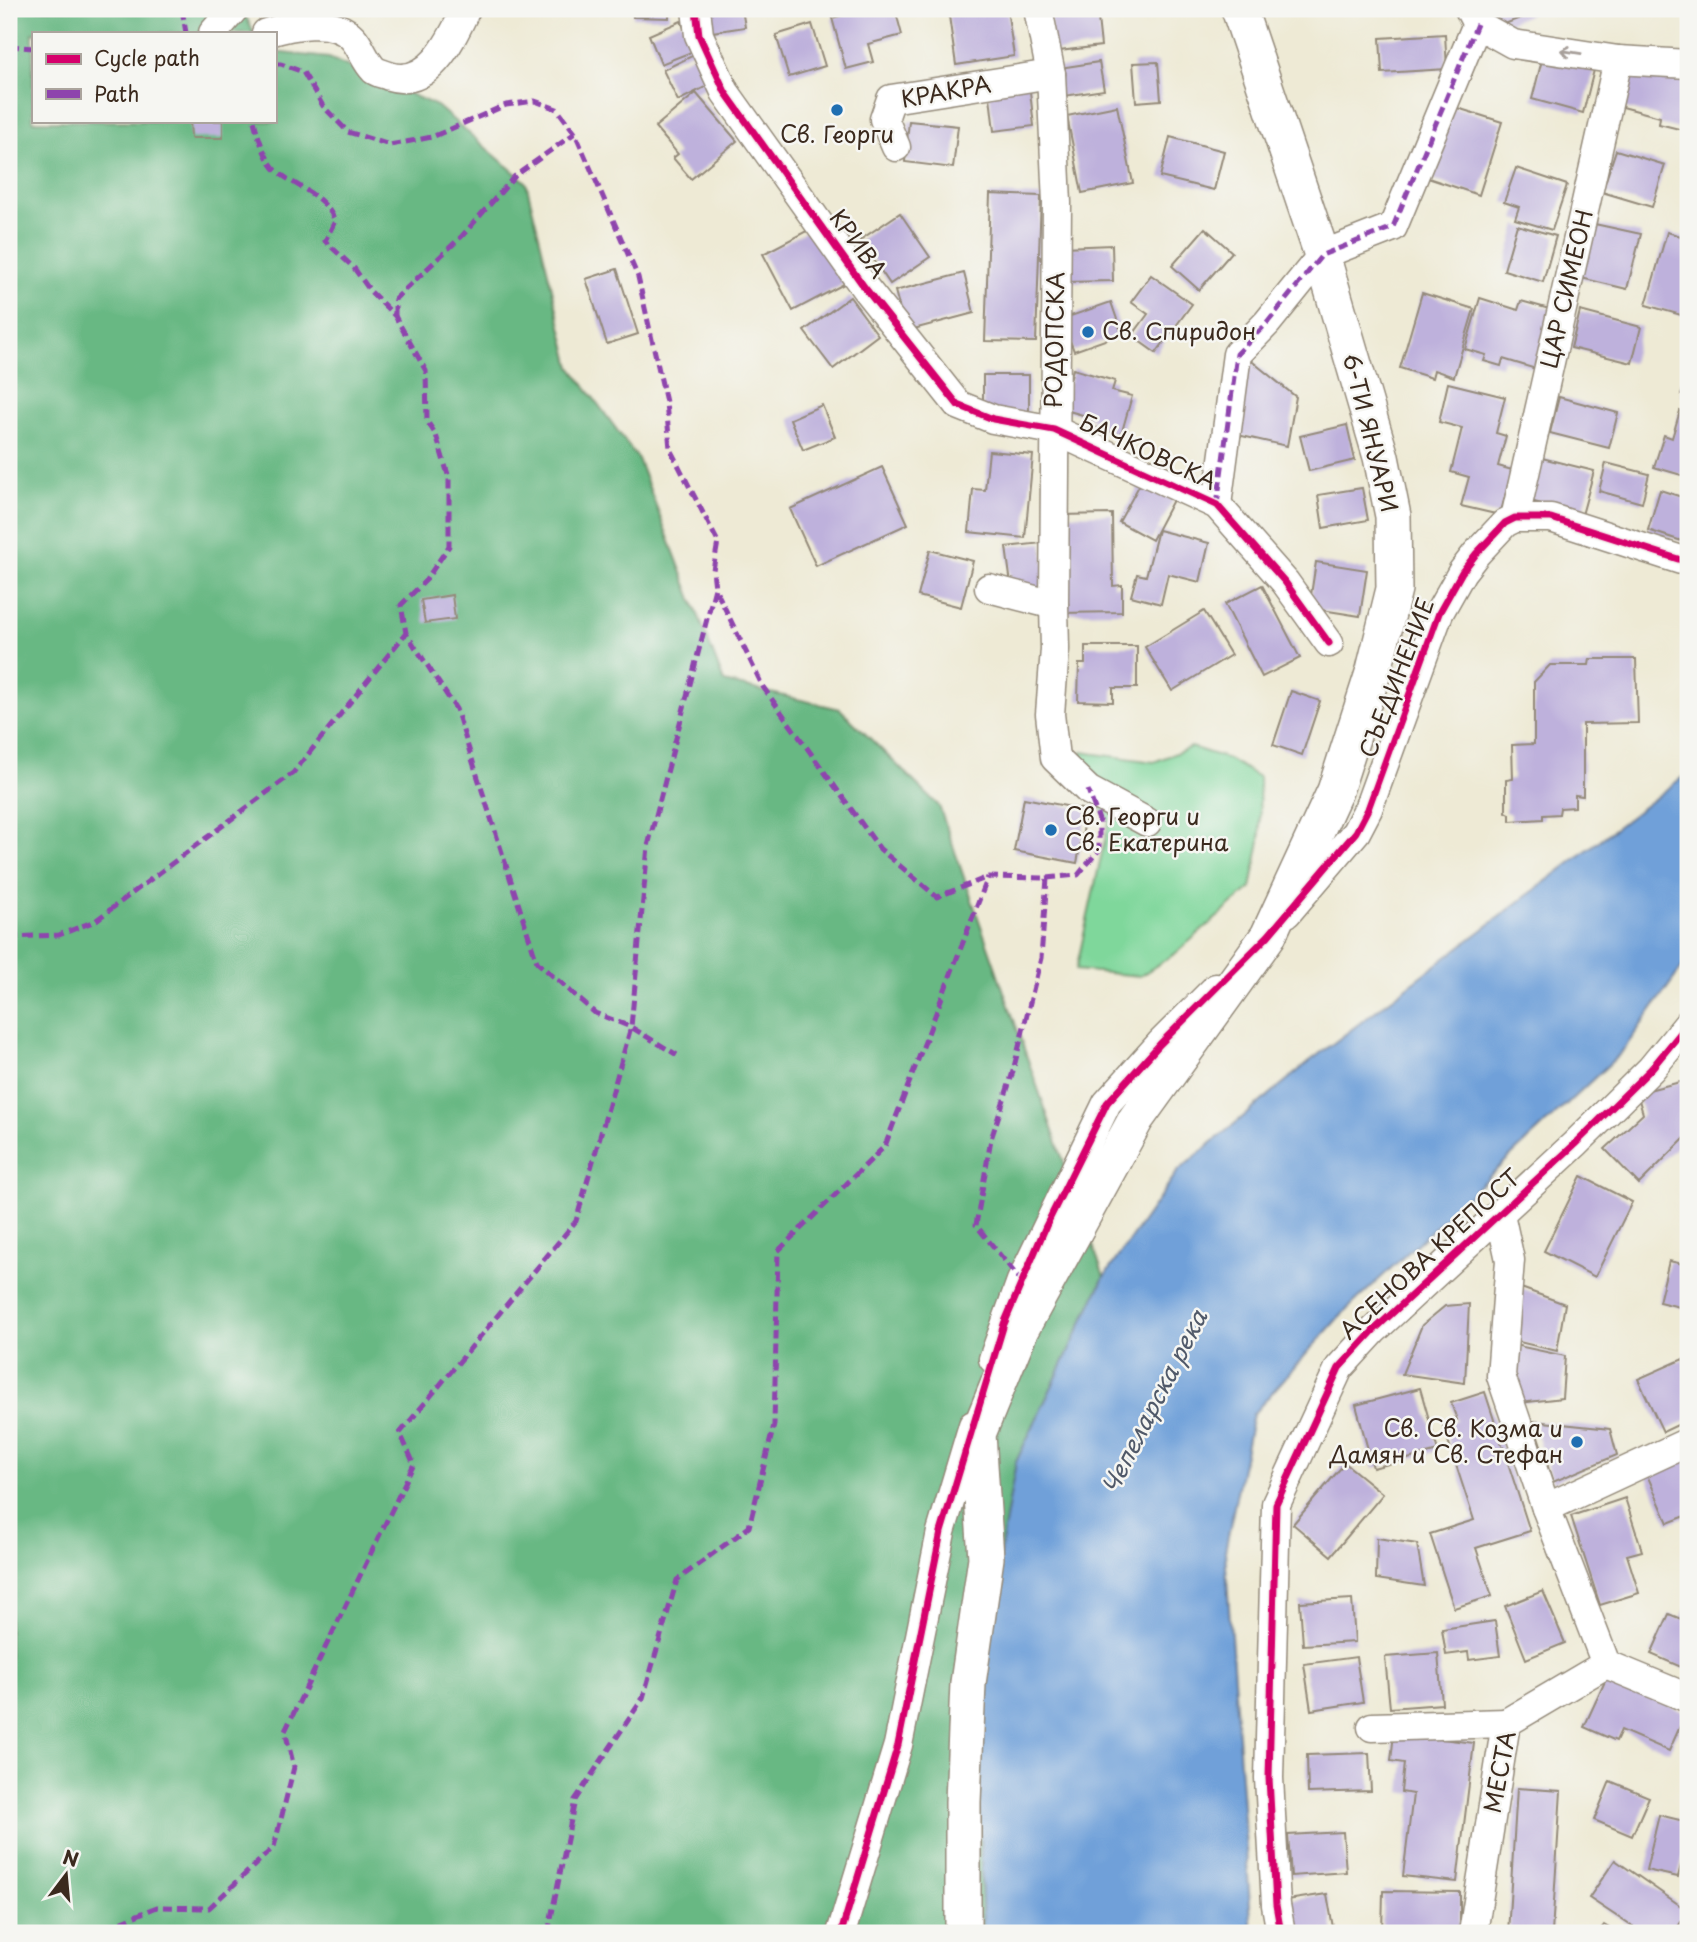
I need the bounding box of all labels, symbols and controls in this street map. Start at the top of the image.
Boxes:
legend [32,32,276,122]
text: Cycle path [94,41,200,73]
one-way arrow [1560,46,1582,59]
street label: КРАКРА [898,65,993,116]
text: Path [94,77,139,109]
marker: Св. Георги [829,102,845,118]
place label: Св. Георги [780,116,894,151]
street label: КРИВА [822,201,896,285]
street label: ЦАР СИМЕОН [1530,206,1601,372]
street label: РОДОПСКА [1035,271,1072,409]
place label: Св. Спиридон [1102,313,1256,348]
marker: Св. Спиридон [1080,324,1096,340]
street label: 6-ТИ ЯНУАРИ [1335,349,1408,516]
street label: БАЧКОВСКА [1074,403,1223,498]
street label: СЪЕДИНЕНИЕ [1349,592,1442,762]
place label: Св. Георги и Св. Екатерина [1065,798,1229,859]
marker: Св. Георги и Св. Екатерина [1043,822,1059,838]
street label: АСЕНОВА КРЕПОСТ [1331,1159,1528,1346]
water label: Чепеларска река [1091,1302,1216,1499]
place label: Св. Св. Козма и Дамян и Св. Стефан [1329,1410,1563,1471]
marker: Св. Св. Козма и Дамян и Св. Стефан [1569,1434,1585,1450]
street label: МЕСТА [1473,1728,1524,1816]
north arrow [32,1840,102,1910]
text: N [60,1842,82,1873]

